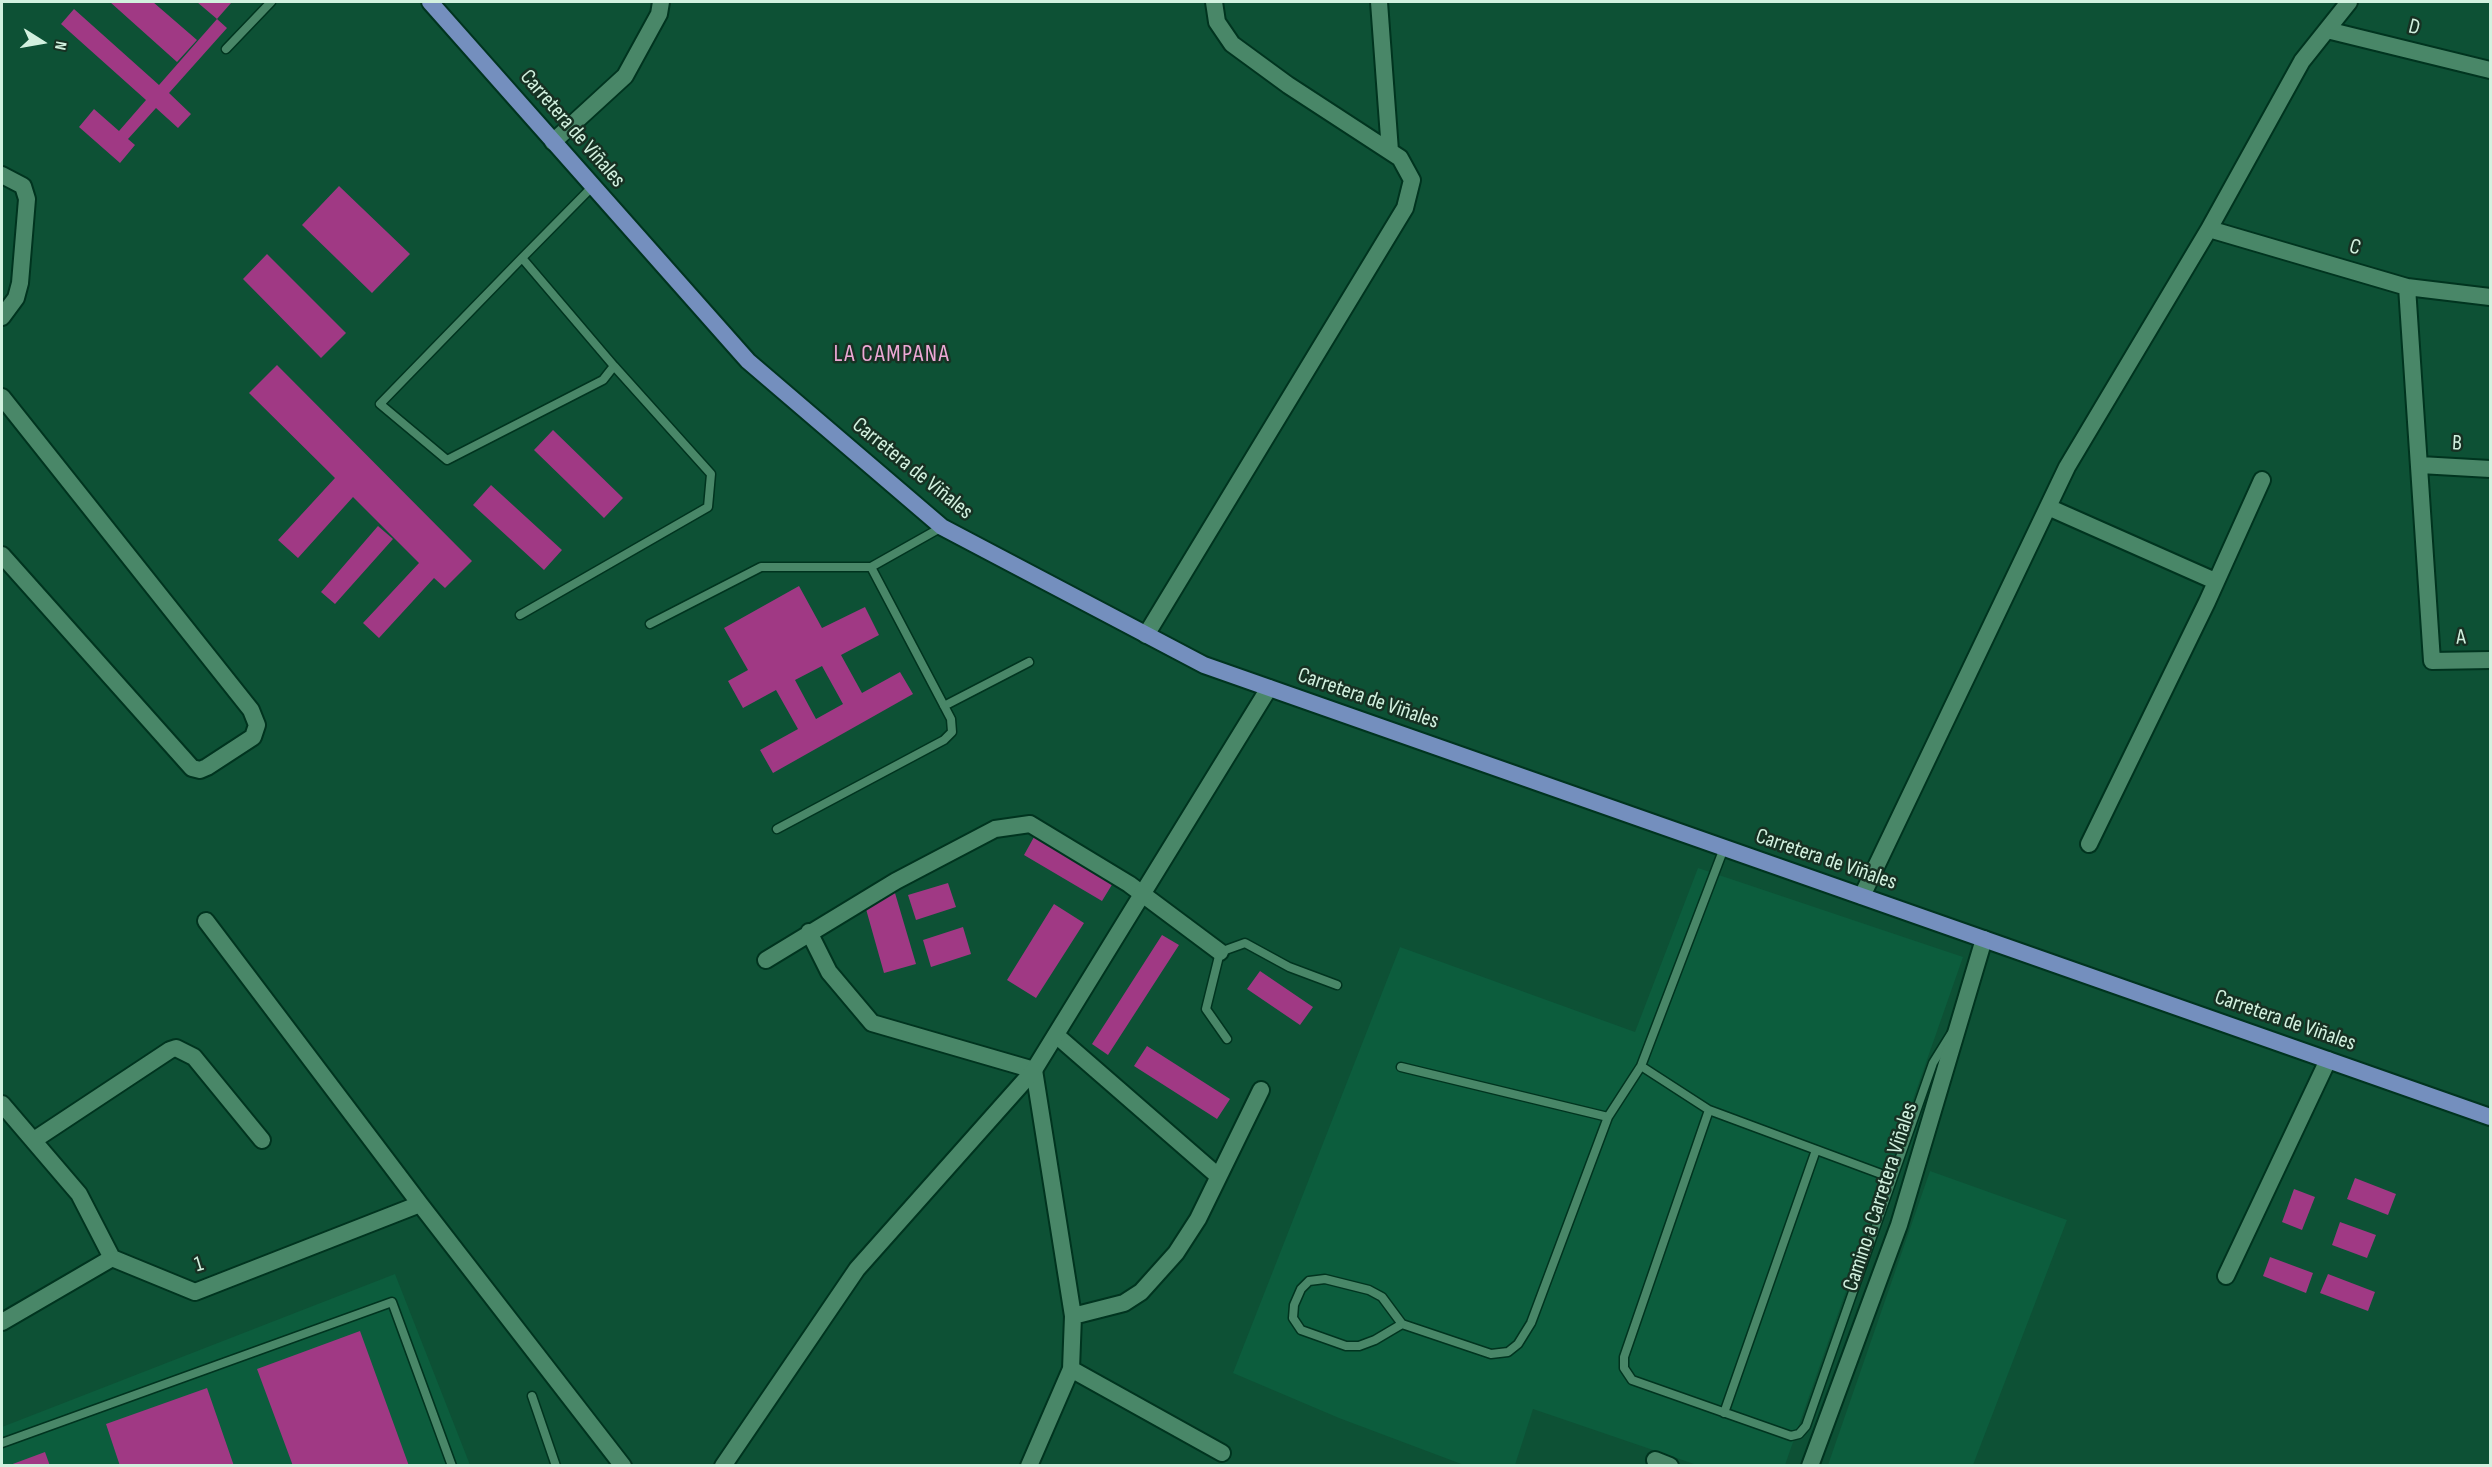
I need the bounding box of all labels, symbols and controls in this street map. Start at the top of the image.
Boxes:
north arrow [12,12,72,72]
street label: D [2406,14,2422,42]
text: N [50,40,70,52]
street label: Carretera de Viñales [514,65,630,193]
street label: C [2346,234,2364,262]
district label: LA CAMPANA [834,341,950,369]
street label: Carretera de Viñales [846,412,978,526]
street label: B [2451,431,2463,457]
street label: A [2456,625,2466,651]
street label: Carretera de Viñales [1294,663,1442,735]
street label: Carretera de Viñales [1752,824,1900,896]
street label: Carretera de Viñales [2211,985,2359,1057]
street label: Camino a Carretera Viñales [1838,1099,1924,1295]
street label: 1 [191,1251,207,1279]

